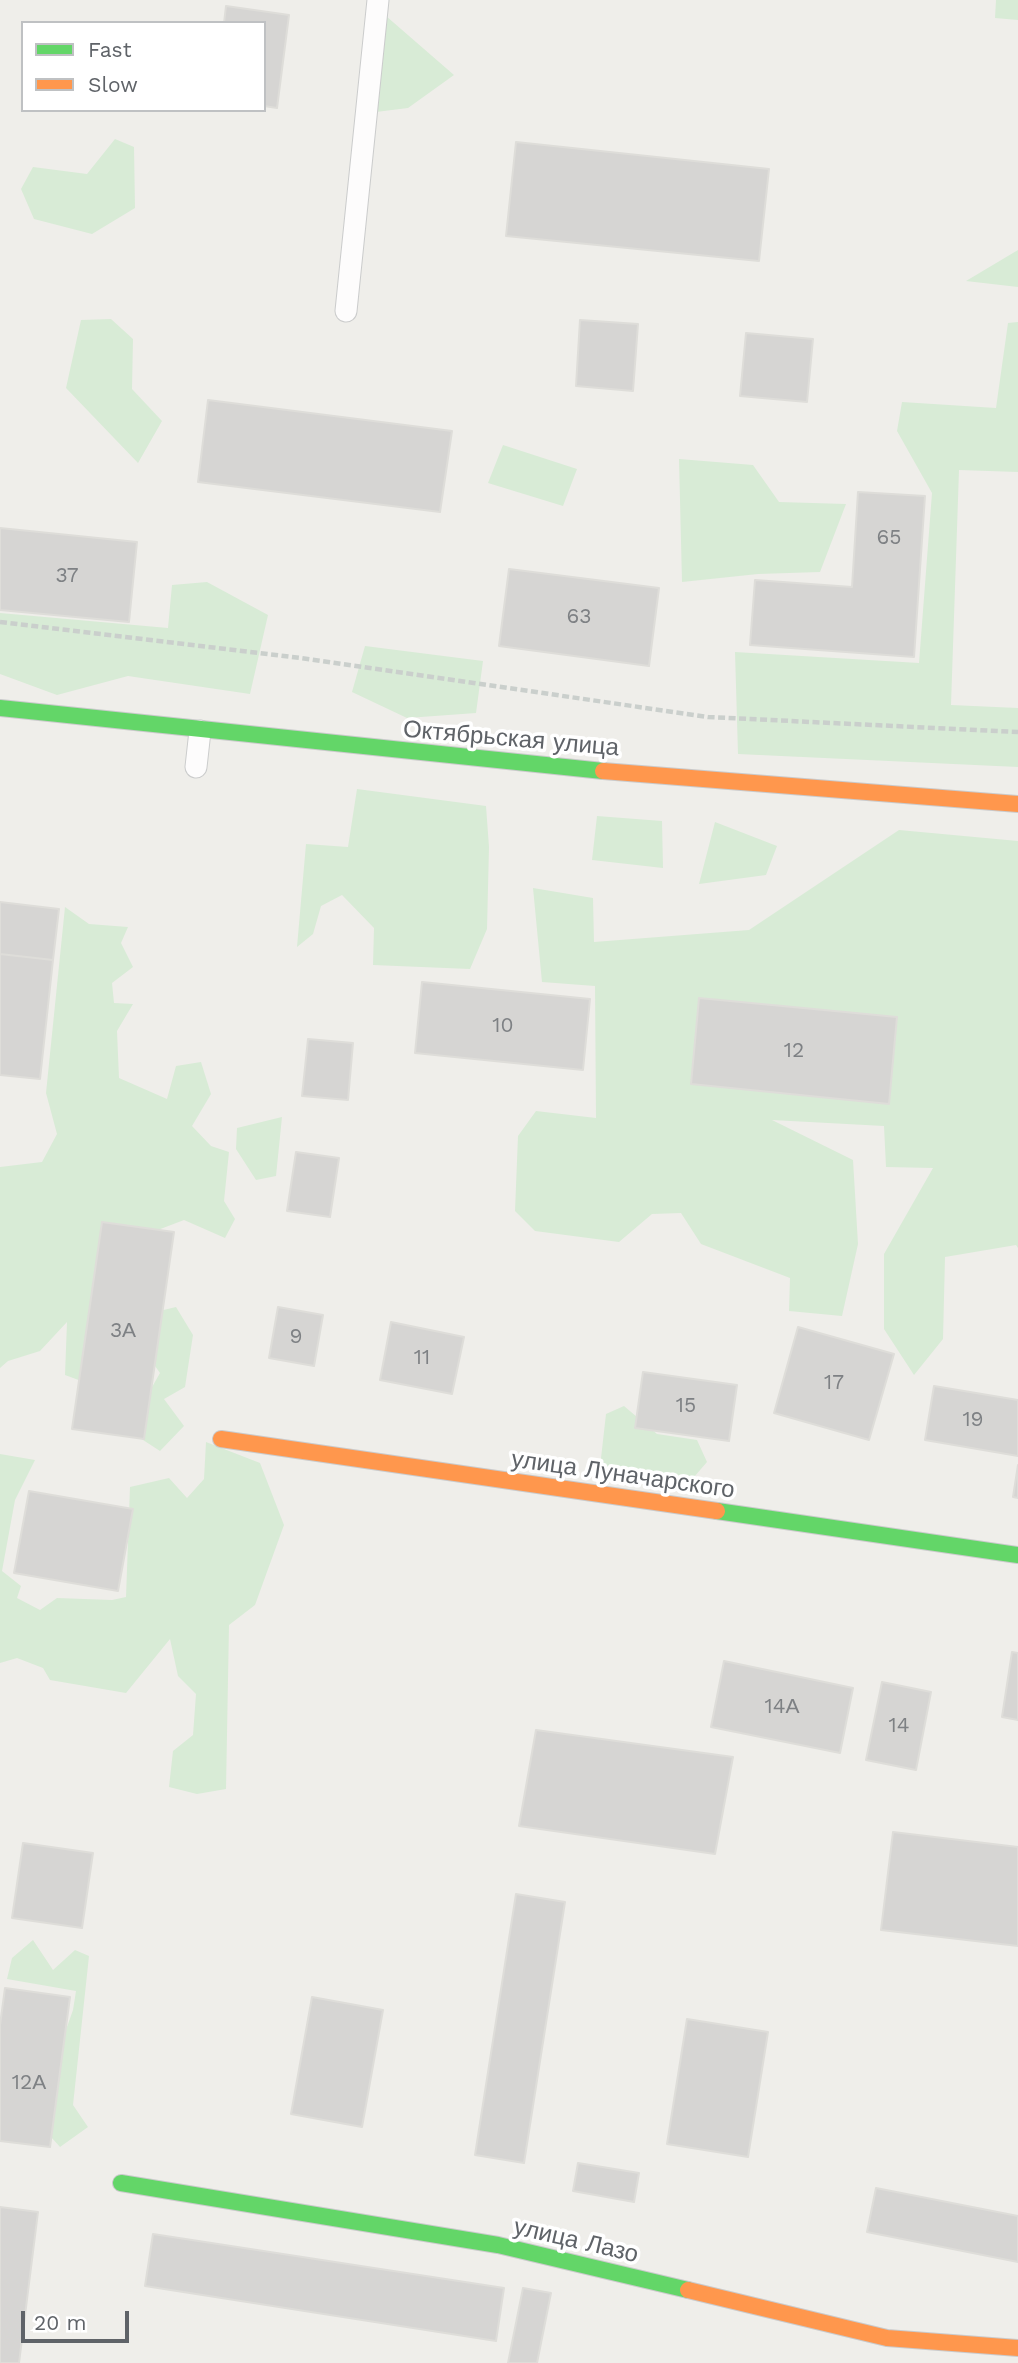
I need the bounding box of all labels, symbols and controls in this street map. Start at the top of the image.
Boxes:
legend [21,21,266,112]
text: Fast [88,37,132,62]
text: Slow [88,72,138,97]
house number: 65 [877,525,901,551]
house number: 37 [55,563,79,589]
house number: 63 [566,604,592,630]
street label: Октябрьская улица [402,715,620,763]
house number: 10 [492,1013,514,1039]
house number: 12 [784,1038,804,1064]
house number: 3А [110,1318,136,1344]
house number: 9 [290,1324,302,1350]
house number: 11 [414,1345,430,1371]
house number: 17 [824,1370,844,1396]
house number: 15 [676,1393,696,1419]
house number: 19 [962,1407,984,1433]
street label: улица Луначарского [510,1445,736,1505]
house number: 14А [764,1694,800,1720]
house number: 14 [888,1713,910,1739]
house number: 12А [12,2070,46,2096]
street label: улица Лазо [511,2213,641,2269]
scale bar [24,2296,133,2340]
text: 20 m [34,2310,86,2335]

